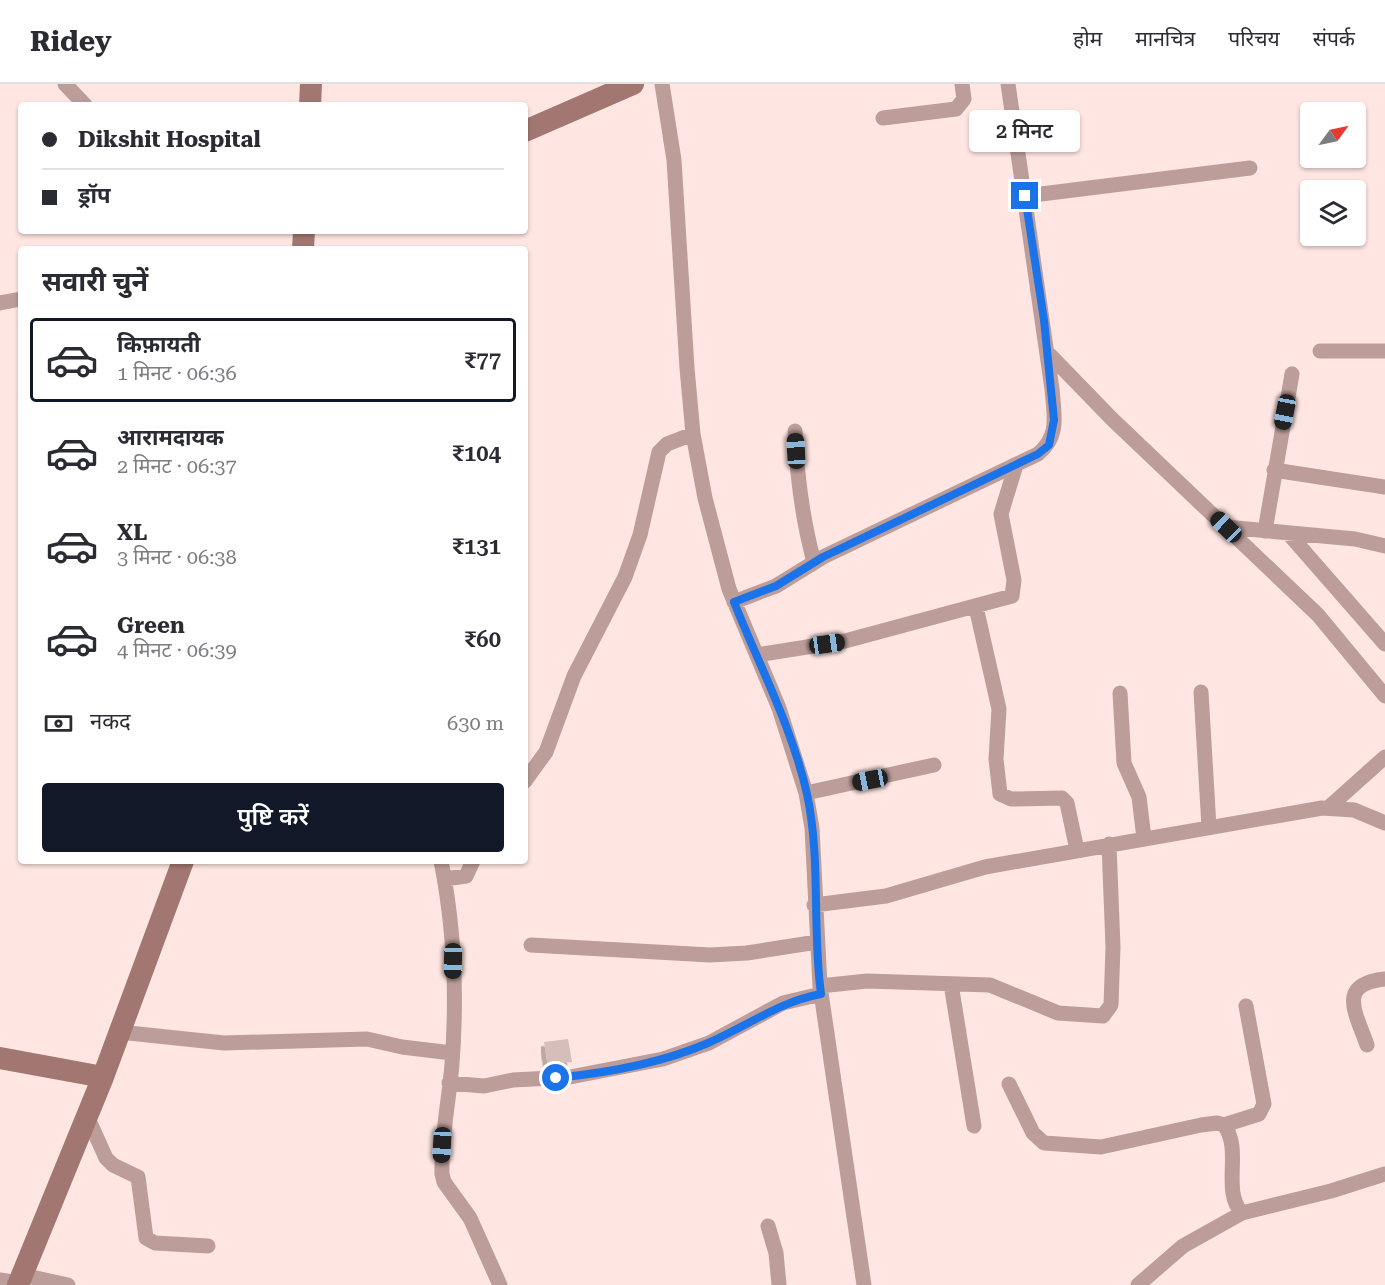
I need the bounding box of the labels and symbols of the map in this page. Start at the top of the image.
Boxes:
north arrow [1300,102,1366,168]
callout: 2 मिनट [970,109,1080,151]
route end [1011,182,1038,209]
car [1273,393,1297,431]
car [786,433,806,469]
car [1207,508,1245,546]
car [808,633,846,655]
car [851,768,889,792]
car [444,943,462,979]
route start [542,1064,569,1091]
car [432,1127,452,1163]

